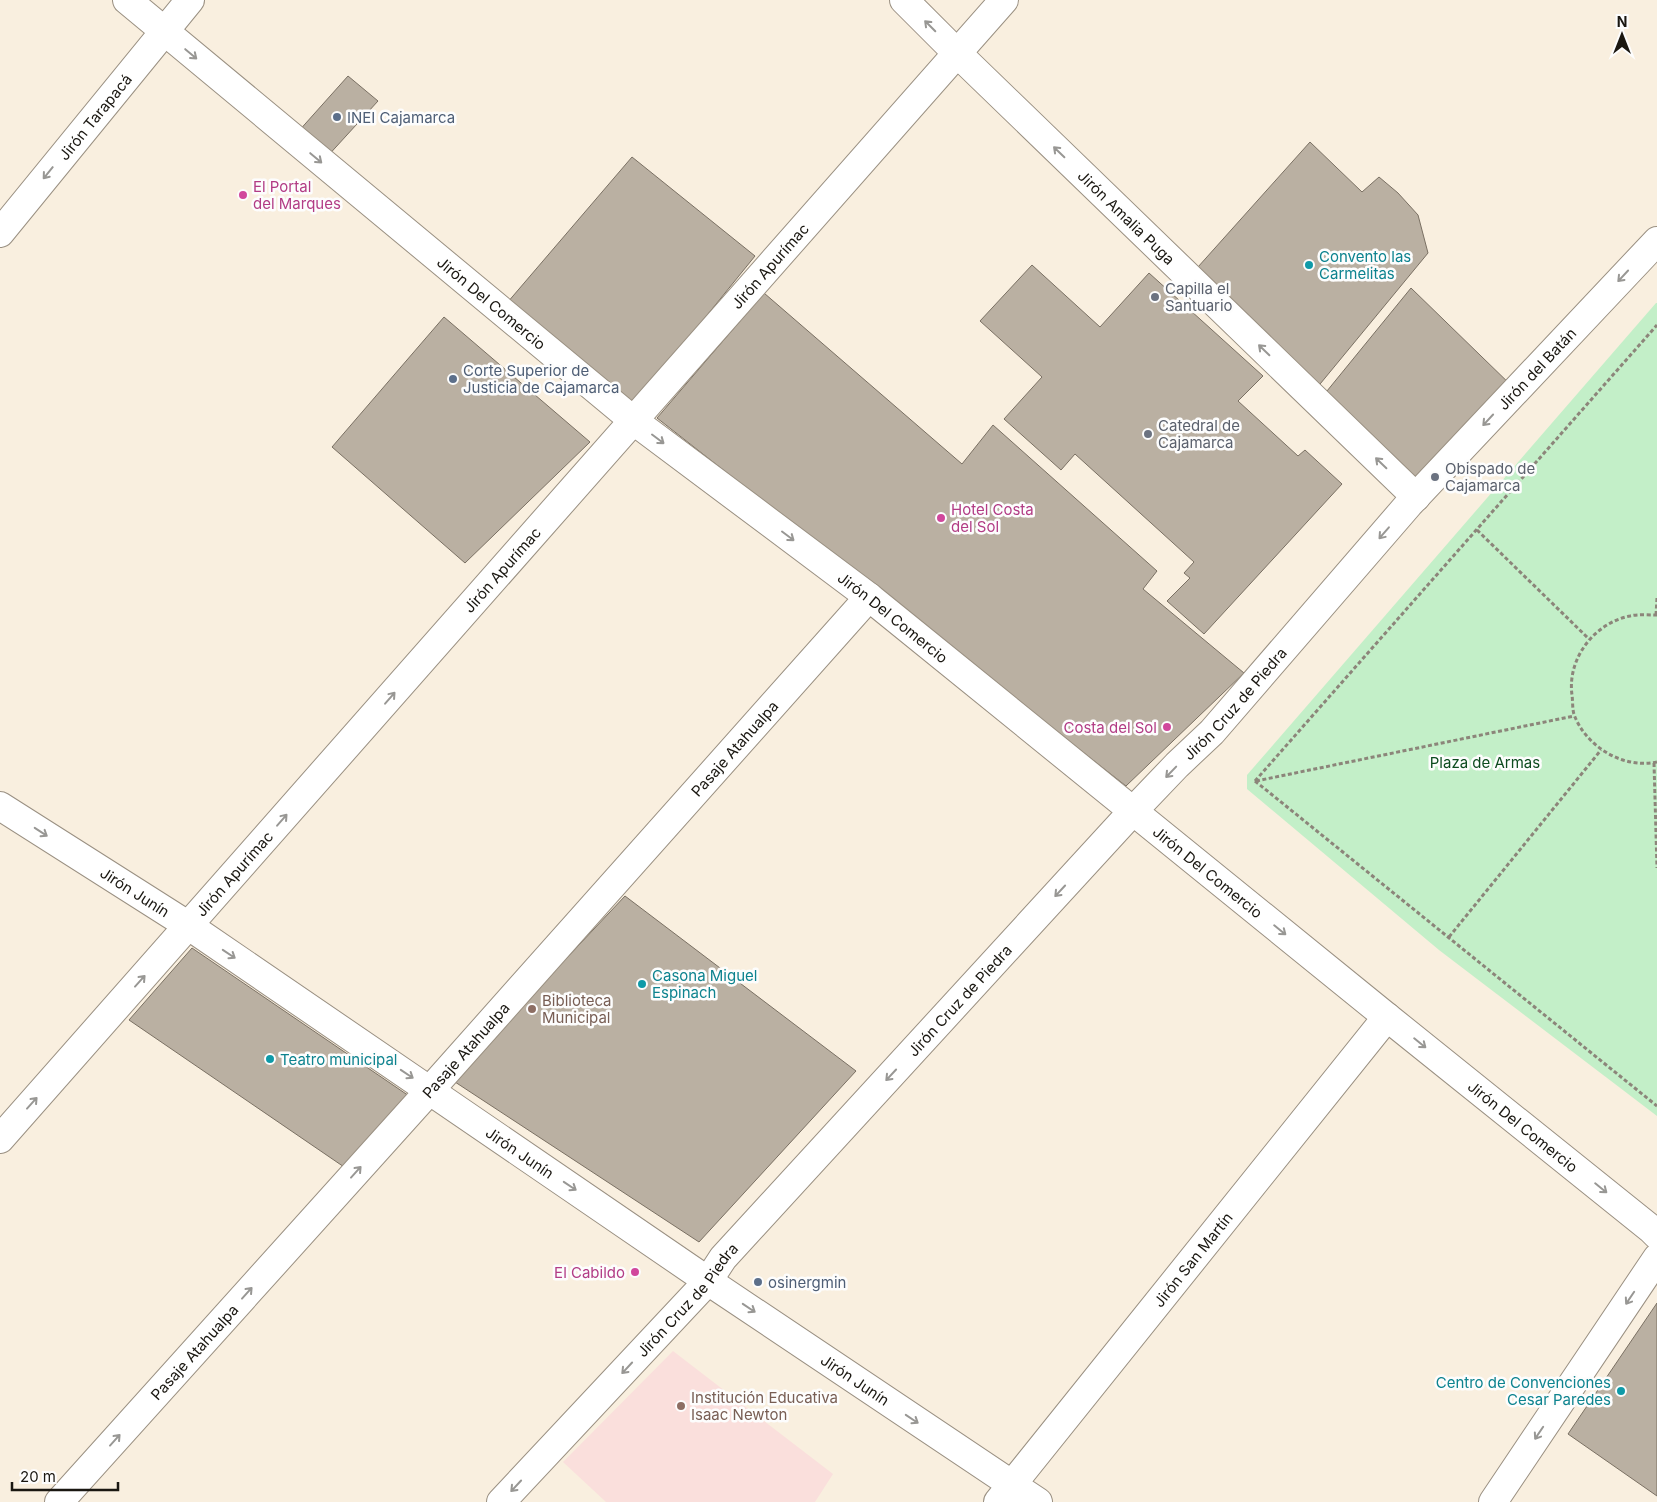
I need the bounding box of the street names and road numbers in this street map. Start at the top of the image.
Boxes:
street label: Jirón Tarapacá [54,70,136,164]
street label: Jirón Amalia Puga [1074,166,1179,268]
street label: Jirón Apurímac [727,219,812,313]
street label: Jirón Del Comercio [433,252,550,353]
street label: Jirón del Batán [1493,323,1580,414]
street label: Jirón Apurímac [459,523,545,616]
street label: Jirón Del Comercio [834,568,952,667]
street label: Jirón Cruz de Piedra [1179,643,1290,764]
street label: Pasaje Atahualpa [687,696,782,800]
street label: Jirón Del Comercio [1149,822,1267,922]
street label: Jirón Apurímac [191,827,277,920]
street label: Jirón Junín [97,863,173,921]
street label: Jirón Cruz de Piedra [903,940,1015,1060]
street label: Pasaje Atahualpa [418,998,513,1102]
street label: Jirón Del Comercio [1464,1076,1582,1176]
street label: Jirón Junín [482,1122,558,1182]
street label: Jirón San Martín [1149,1208,1236,1311]
street label: Jirón Cruz de Piedra [632,1239,742,1361]
street label: Pasaje Atahualpa [146,1300,242,1404]
street label: Jirón Junín [817,1350,893,1409]

